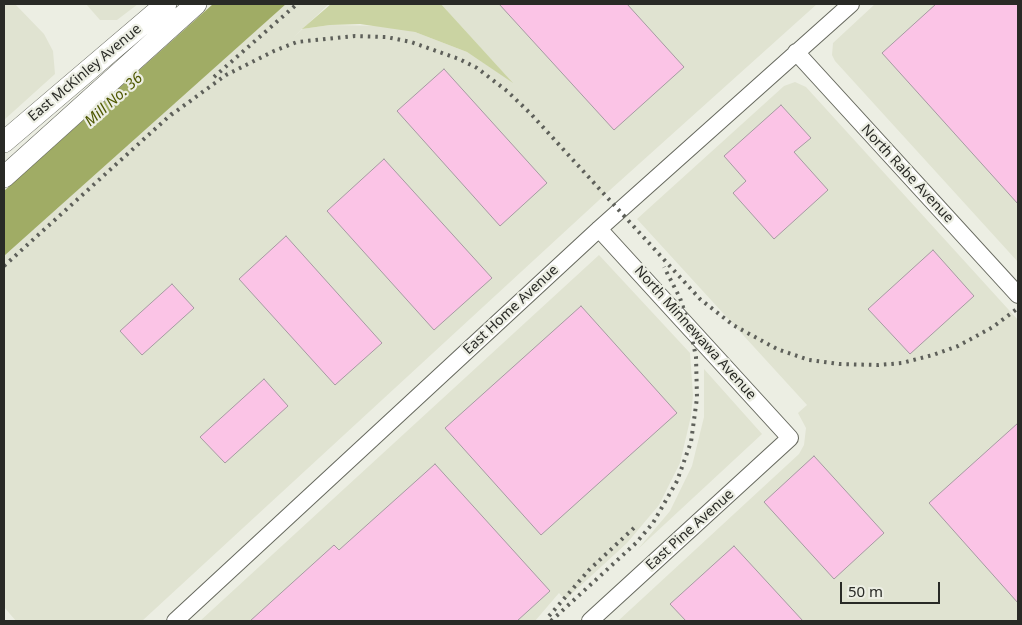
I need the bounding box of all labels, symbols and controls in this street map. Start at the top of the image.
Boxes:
street label: East McKinley Avenue [25,21,145,125]
water label: Mill No. 36 [81,69,147,131]
street label: North Rabe Avenue [857,121,957,227]
street label: East Home Avenue [460,262,562,358]
street label: North Minnewawa Avenue [631,263,759,403]
street label: East Pine Avenue [643,486,737,574]
scale bar [842,572,942,604]
text: 50 m [848,581,883,601]

